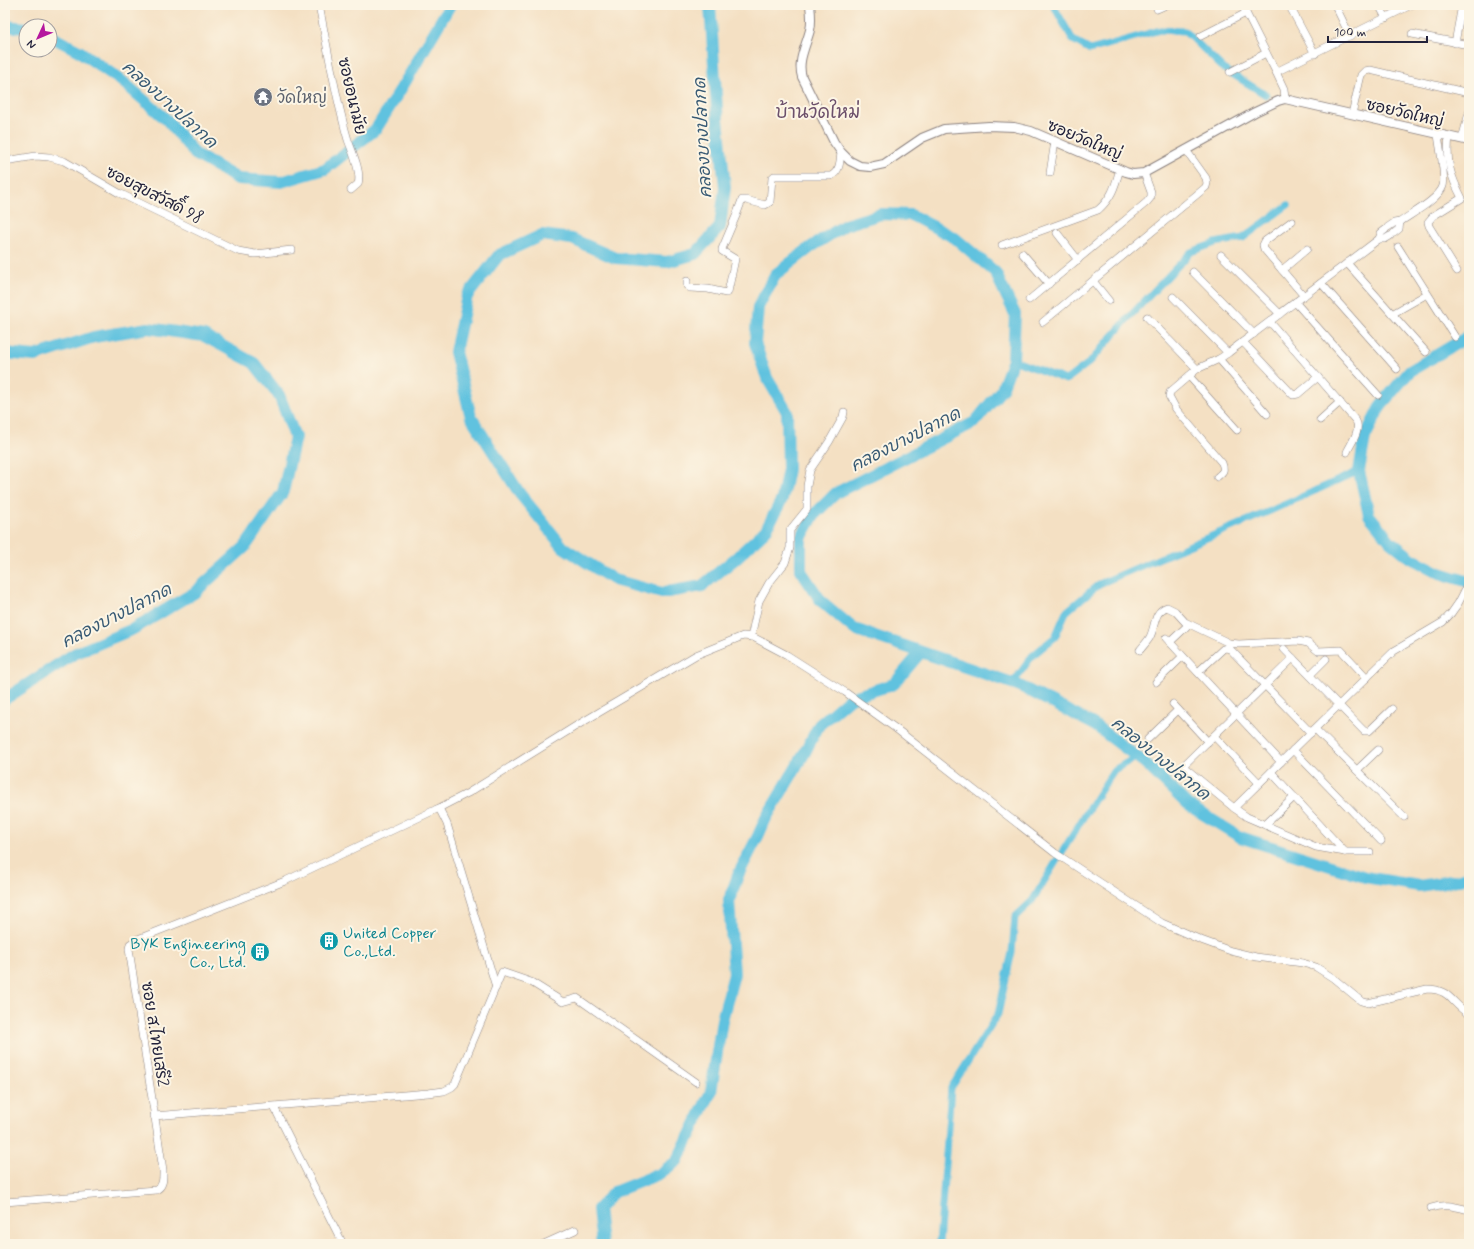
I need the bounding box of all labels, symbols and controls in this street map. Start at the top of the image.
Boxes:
north arrow [18,18,58,58]
scale bar [1328,18,1427,44]
text: 100 m [1334,25,1366,41]
text: N [24,37,39,52]
street label: ซอยอนามัย [332,55,372,137]
water label: คลองบางปลากด [117,56,222,154]
water label: คลองบางปลากด [689,76,717,199]
temple icon: วัดใหญ่ [252,86,274,108]
place label: วัดใหญ่ [277,86,327,109]
street label: ซอยวัดใหญ่ [1364,92,1446,133]
district label: บ้านวัดใหม่ [776,99,860,125]
street label: ซอยวัดใหญ่ [1044,113,1126,166]
street label: ซอยสุขสวัสดิ์ 98 [101,156,210,230]
water label: คลองบางปลากด [847,402,965,477]
water label: คลองบางปลากด [58,578,176,653]
water label: คลองบางปลากด [1107,712,1215,806]
place label: United Copper Co.,Ltd. [343,923,437,962]
building icon: United Copper Co.,Ltd. [318,930,340,952]
place label: BYK Engineering Co., Ltd. [130,934,246,973]
building icon: BYK Engineering Co., Ltd. [249,941,271,963]
street label: ซอย ส.ไทยเสรี2 [136,980,175,1088]

